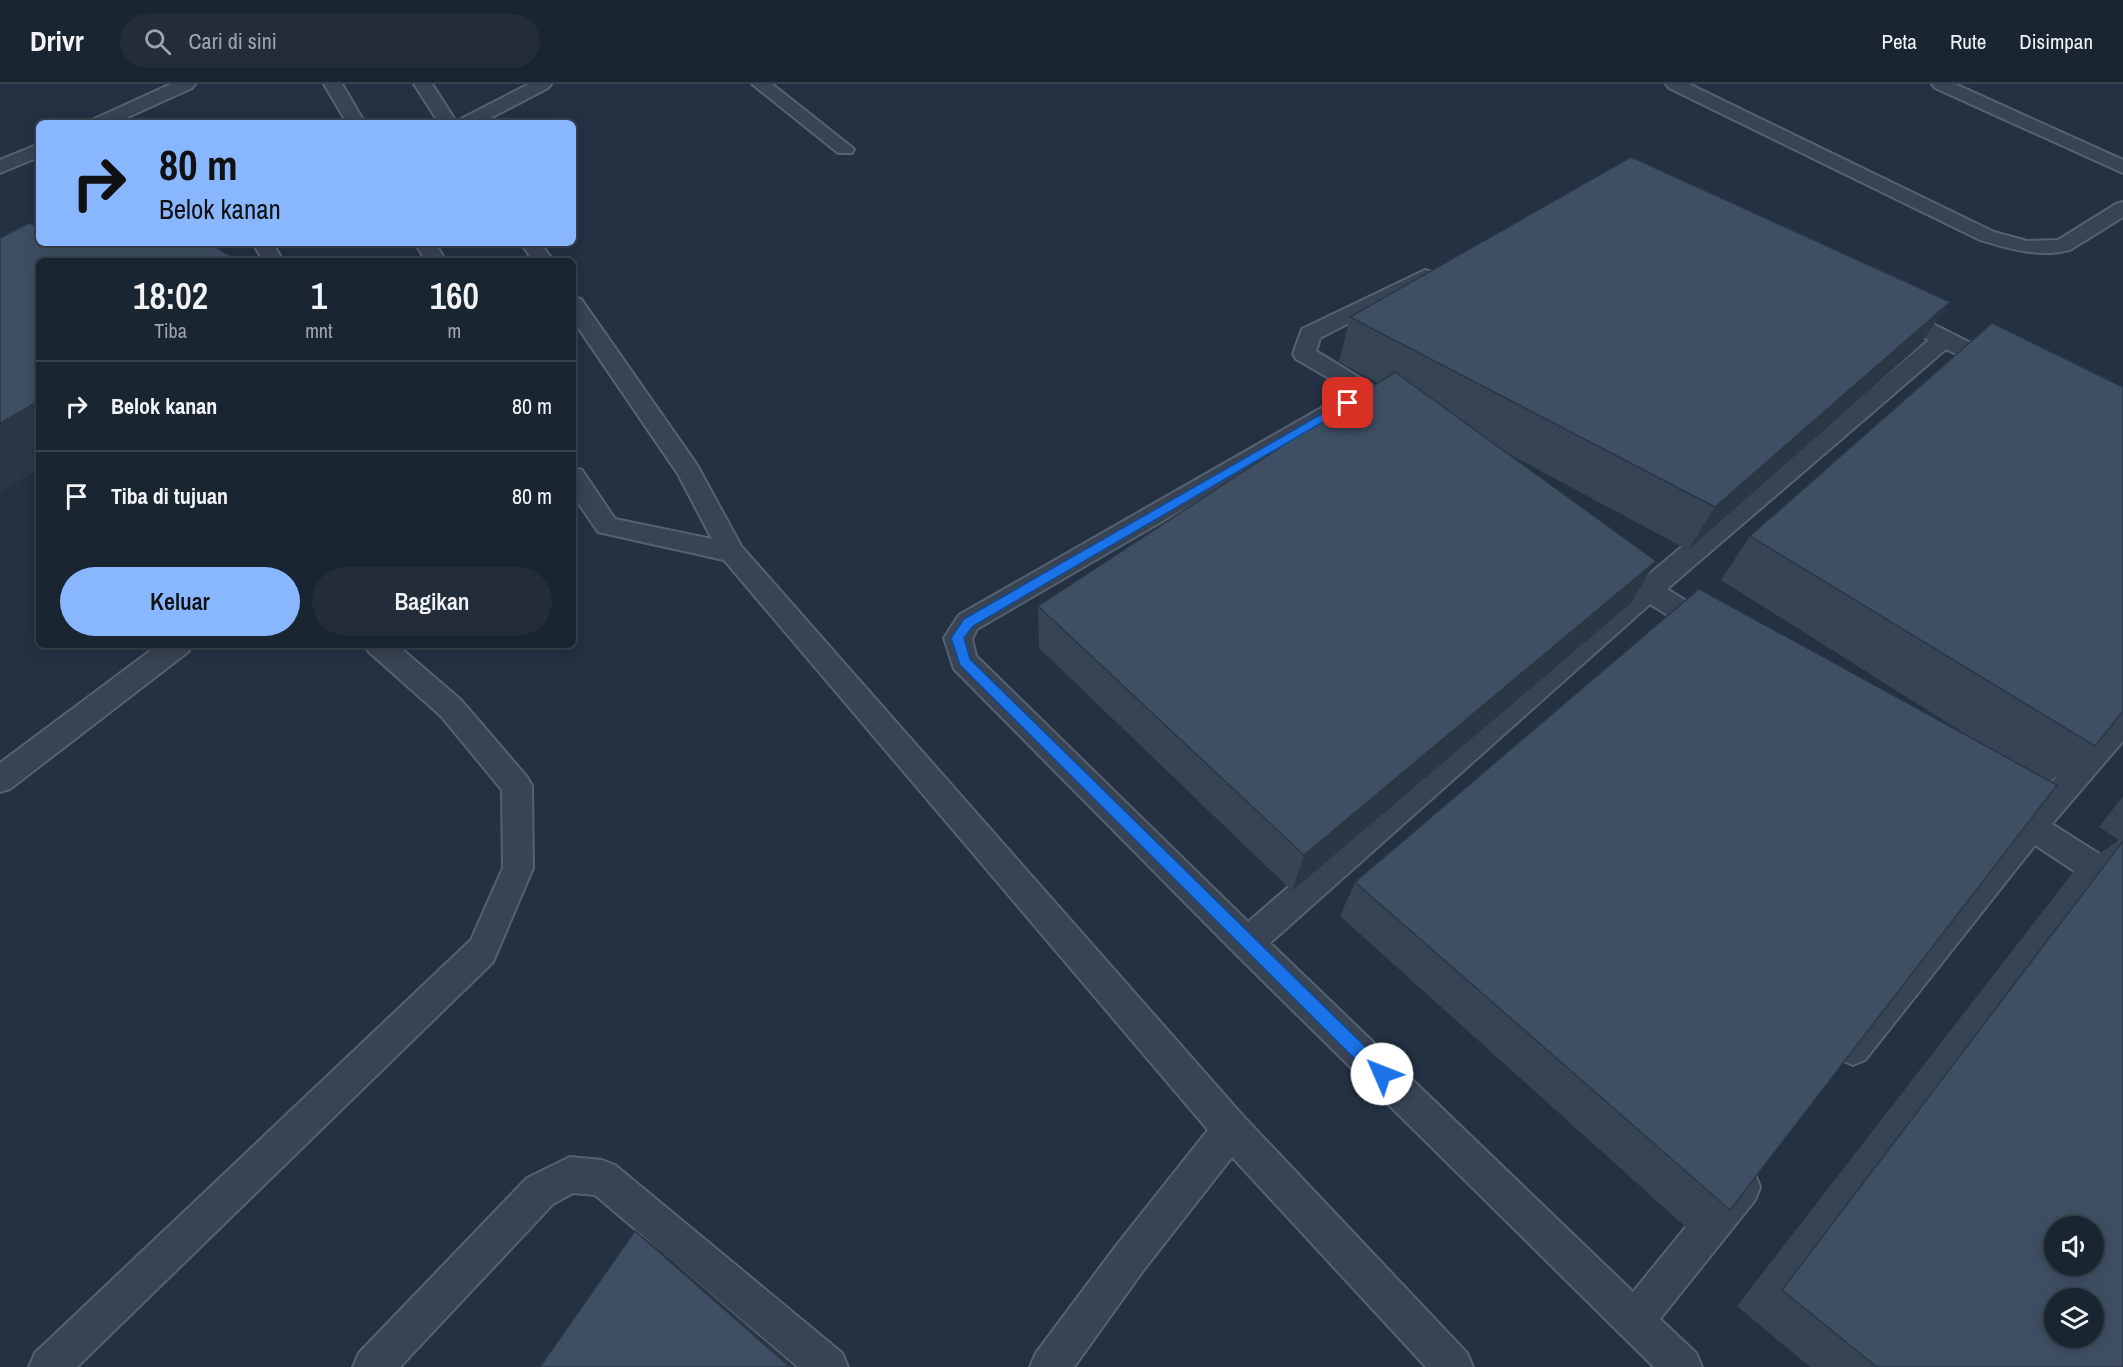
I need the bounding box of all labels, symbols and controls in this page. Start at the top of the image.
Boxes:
search box [120,14,540,68]
text: Drivr [30,22,84,60]
icon: search [141,25,174,58]
text: Cari di sini [189,26,277,56]
text: Peta [1881,27,1917,56]
text: Rute [1950,27,1986,56]
text: Disimpan [2019,27,2093,56]
text: 80 m [159,137,238,193]
icon: right [60,144,138,222]
text: Belok kanan [159,191,281,227]
text: 18:02 [133,272,208,320]
text: 1 [311,272,327,320]
text: 160 [430,272,479,320]
text: Tiba [154,317,187,344]
text: mnt [305,317,333,344]
text: m [447,317,461,344]
pin [1322,377,1373,428]
icon: arrive [1331,386,1364,419]
icon: right [60,390,93,423]
text: Belok kanan [111,391,217,421]
text: 80 m [512,391,552,421]
icon: arrive [60,480,93,513]
text: Tiba di tujuan [111,481,228,511]
text: 80 m [512,481,552,511]
button: Keluar [60,567,300,636]
button: Bagikan [312,567,552,636]
position arrow [1350,1042,1414,1106]
map controls [2044,1216,2104,1348]
button: sound [2044,1216,2104,1276]
button: layers [2044,1288,2104,1348]

